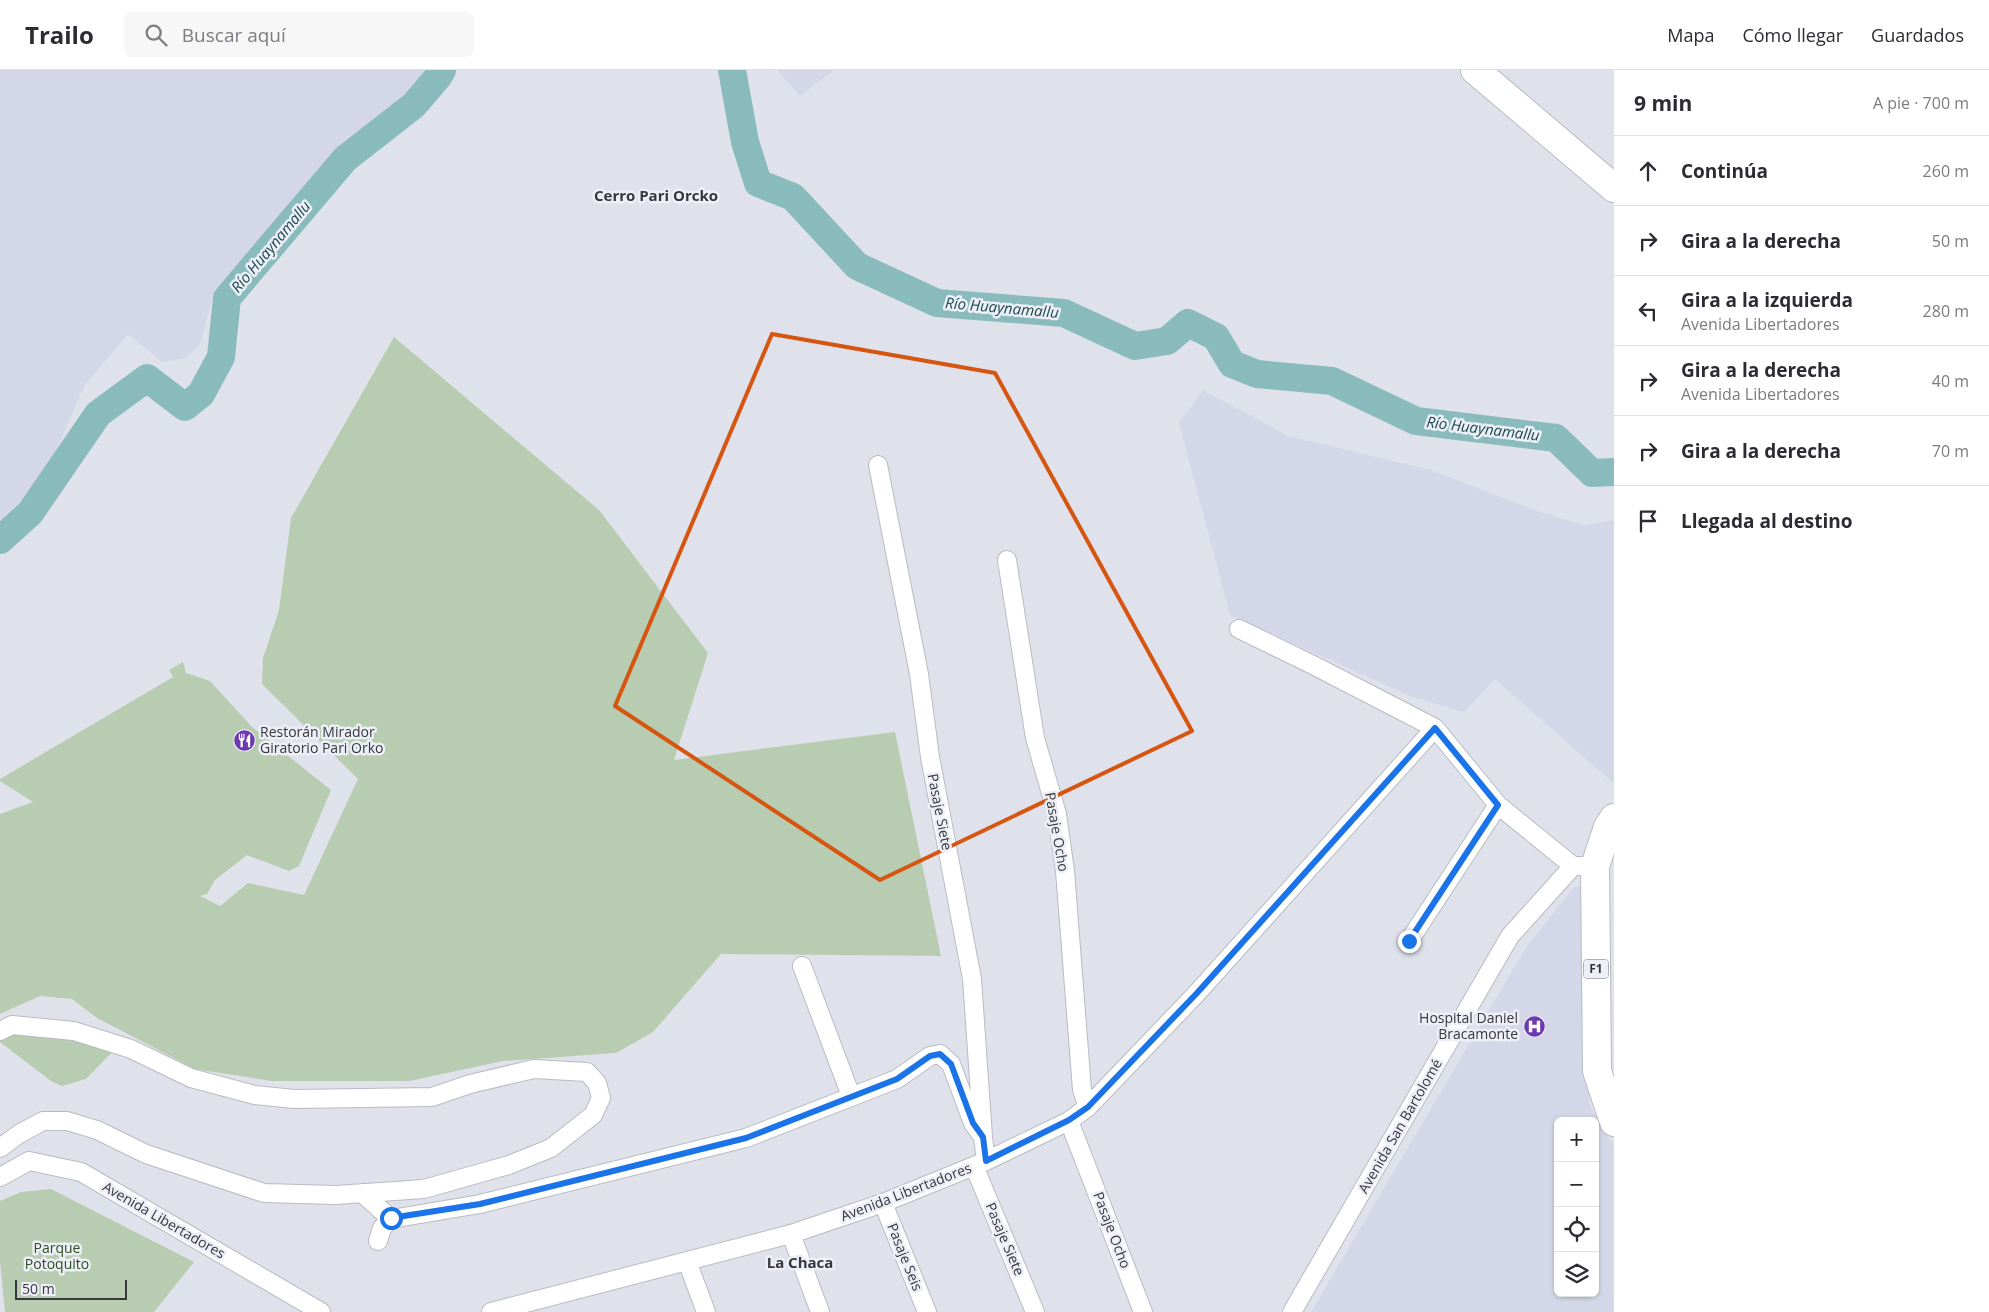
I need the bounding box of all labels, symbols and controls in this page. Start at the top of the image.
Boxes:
search box [124,12,474,57]
text: Trailo [25,18,94,51]
icon: search [142,21,170,49]
text: Buscar aquí [182,22,286,48]
text: Mapa [1667,23,1714,47]
text: Cómo llegar [1742,23,1843,47]
text: Guardados [1871,23,1964,47]
text: 9 min [1634,89,1692,117]
text: A pie · 700 m [1873,92,1969,114]
icon: ahead [1634,157,1662,185]
text: Continúa [1681,158,1768,184]
text: 260 m [1923,160,1969,182]
district label: Cerro Pari Orcko [594,185,718,205]
water label: Río Huaynamallu [226,196,315,296]
icon: right [1634,227,1662,255]
text: Gira a la derecha [1681,228,1841,254]
text: 50 m [1932,230,1969,252]
text: Gira a la izquierda [1681,287,1853,313]
water label: Río Huaynamallu [945,292,1060,322]
icon: left [1634,297,1662,325]
text: 280 m [1923,300,1969,322]
text: Avenida Libertadores [1681,313,1840,335]
text: Gira a la derecha [1681,357,1841,383]
icon: right [1634,367,1662,395]
text: 40 m [1932,370,1969,392]
text: Avenida Libertadores [1681,383,1840,405]
water label: Río Huaynamallu [1425,411,1541,445]
icon: right [1634,437,1662,465]
text: Gira a la derecha [1681,438,1841,464]
text: 70 m [1932,440,1969,462]
icon: arrive [1634,507,1662,535]
text: Llegada al destino [1681,508,1853,534]
place label: Restorán Mirador Giratorio Pari Orko [260,722,383,757]
restaurant icon: Restorán Mirador Giratorio Pari Orko [232,728,256,752]
street label: Pasaje Siete [924,772,957,852]
street label: Pasaje Ocho [1041,791,1074,873]
route end [1398,930,1421,953]
road number: F1 [1584,960,1608,979]
place label: Hospital Daniel Bracamonte [1419,1008,1518,1043]
hospital icon: Hospital Daniel Bracamonte [1522,1014,1546,1038]
street label: Avenida San Bartolomé [1353,1055,1446,1196]
map controls [1554,1117,1599,1297]
button: + [1554,1117,1599,1162]
street label: Avenida Libertadores [838,1158,974,1225]
button: − [1554,1162,1599,1207]
street label: Avenida Libertadores [99,1177,229,1263]
street label: Pasaje Ocho [1089,1189,1136,1271]
street label: Pasaje Siete [982,1199,1029,1278]
route start [380,1207,403,1230]
button: locate [1554,1207,1599,1252]
street label: Pasaje Seis [883,1220,928,1294]
park label: Parque Potoquito [25,1238,89,1273]
district label: La Chaca [767,1252,833,1272]
button: layers [1554,1252,1599,1297]
scale bar [15,1277,128,1300]
text: 50 m [22,1279,55,1298]

